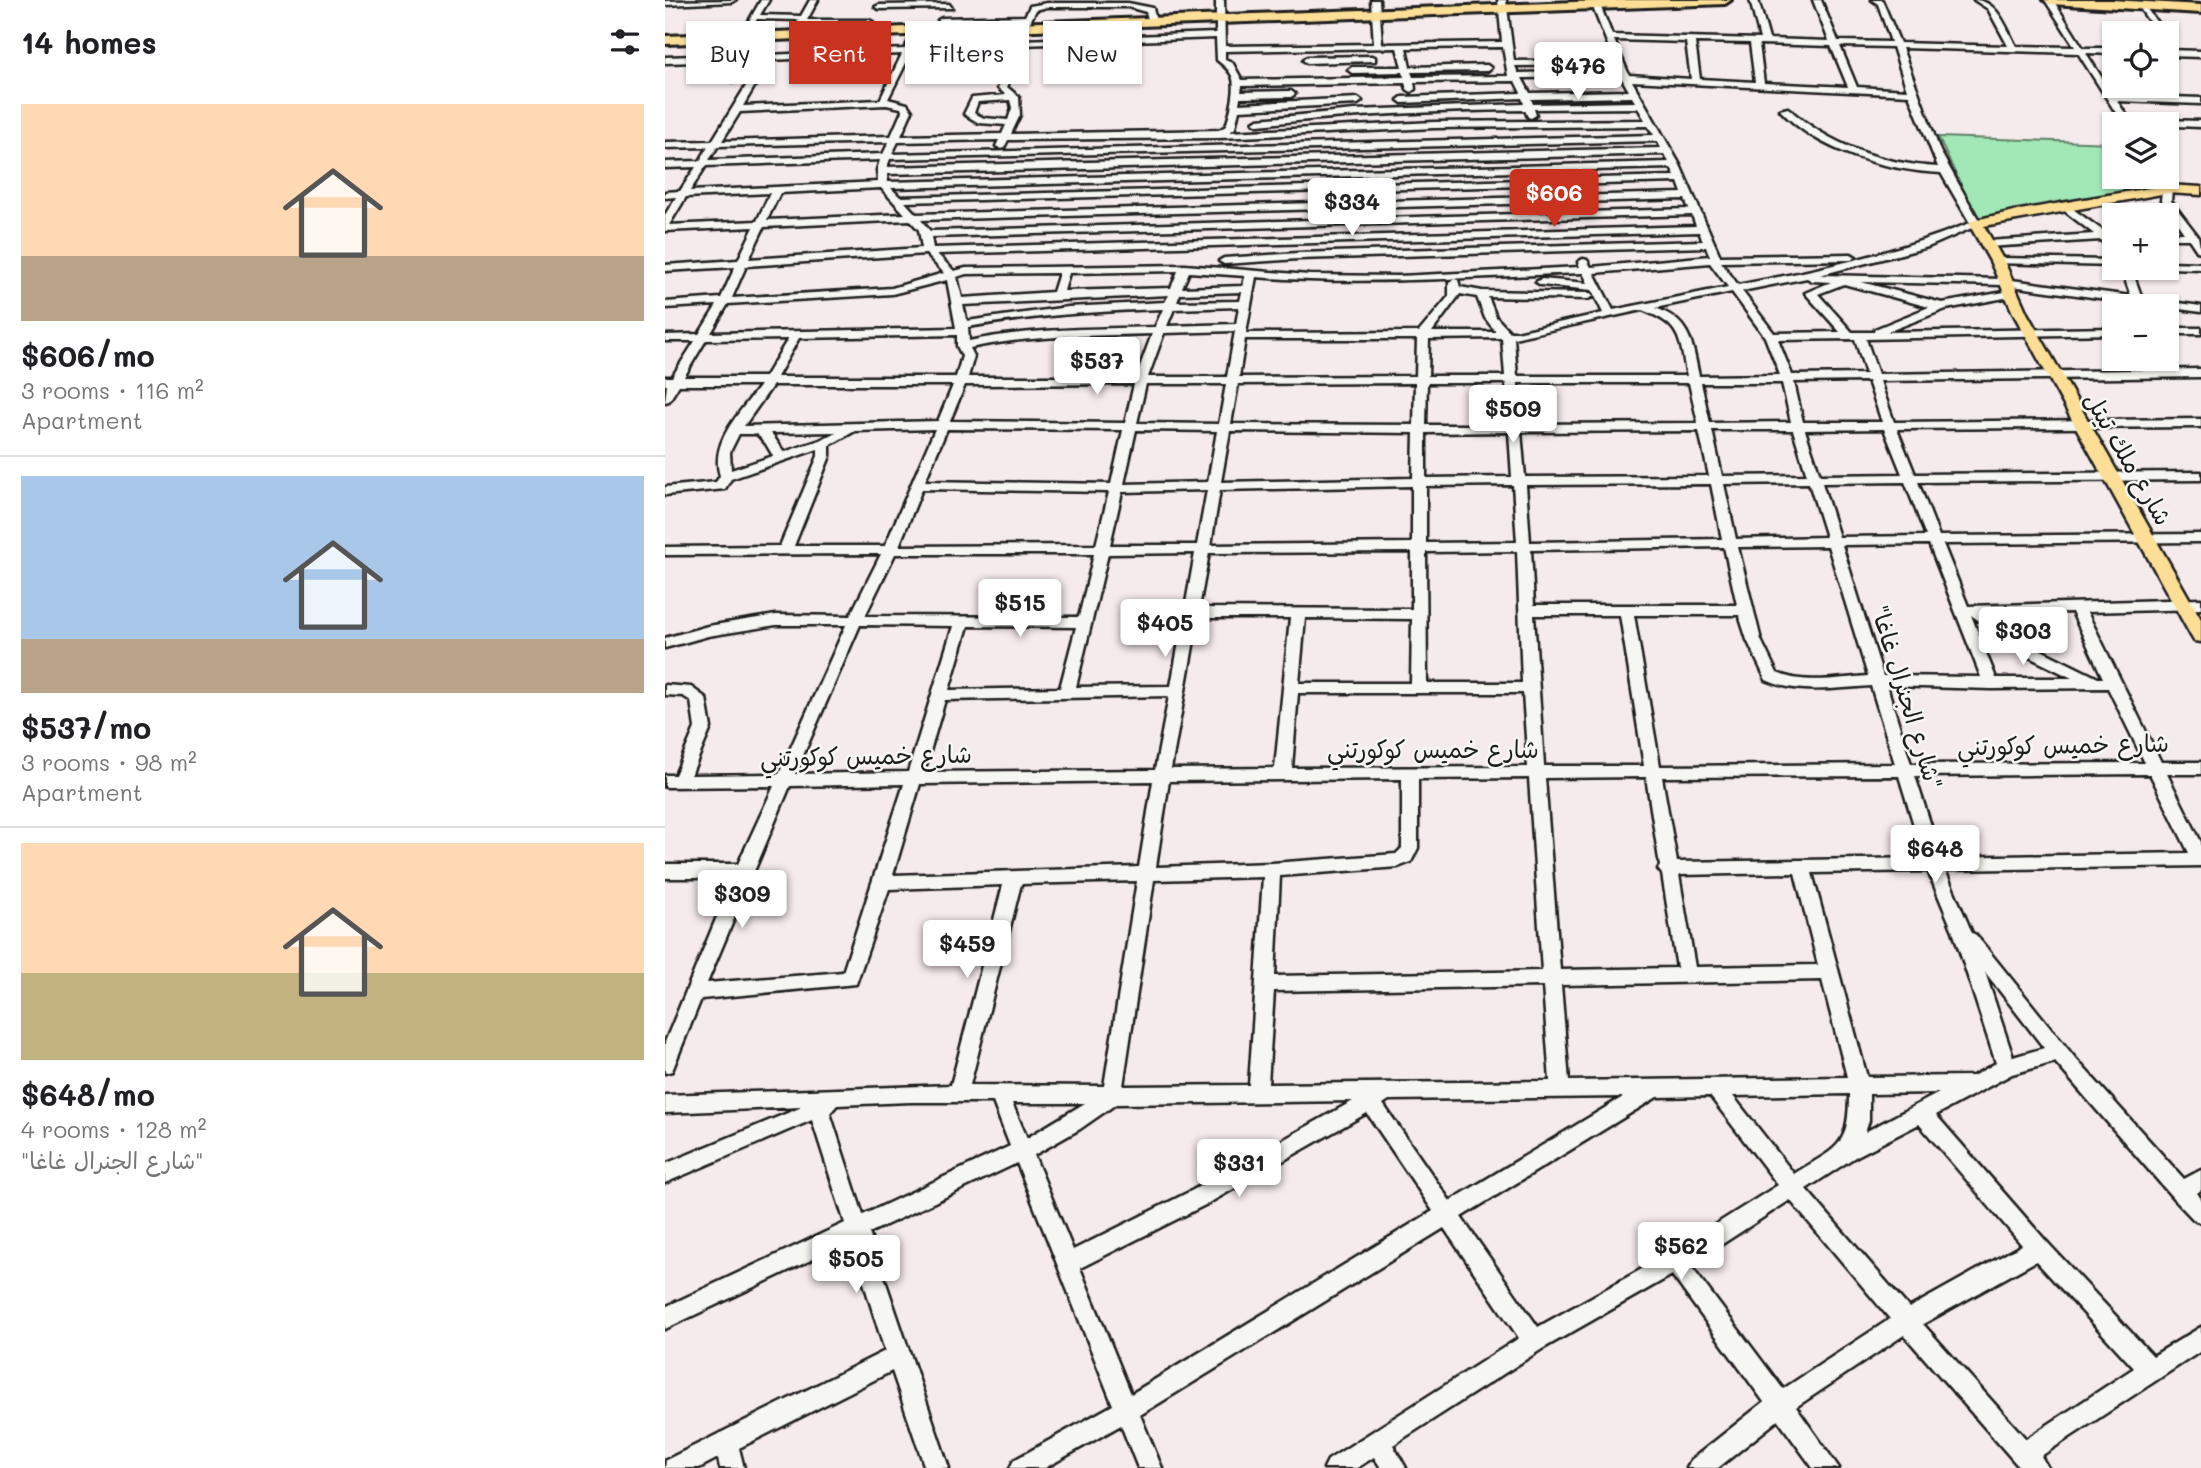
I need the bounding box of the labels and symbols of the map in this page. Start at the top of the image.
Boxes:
pin: $476 [1537,42,1619,102]
pin: $606 [1513,170,1595,229]
pin: $334 [1311,178,1393,238]
pin: $537 [1056,338,1138,397]
pin: $509 [1472,386,1554,445]
street label: شارع ملك تيتل [2076,386,2180,532]
pin: $515 [979,580,1061,639]
pin: $405 [1124,600,1206,659]
street label: "شارع الجنرال غاغا" [1862,601,1951,793]
pin: $303 [1982,608,2064,667]
street label: شارع خميس كوكورتني [1957,727,2169,768]
street label: شارع خميس كوكورتني [1327,733,1539,771]
street label: شارع خميس كوكورتني [760,738,972,779]
pin: $648 [1894,826,1976,885]
pin: $309 [701,870,783,930]
pin: $459 [926,920,1008,980]
pin: $331 [1198,1140,1280,1199]
pin: $562 [1640,1222,1722,1282]
pin: $505 [815,1236,897,1295]

